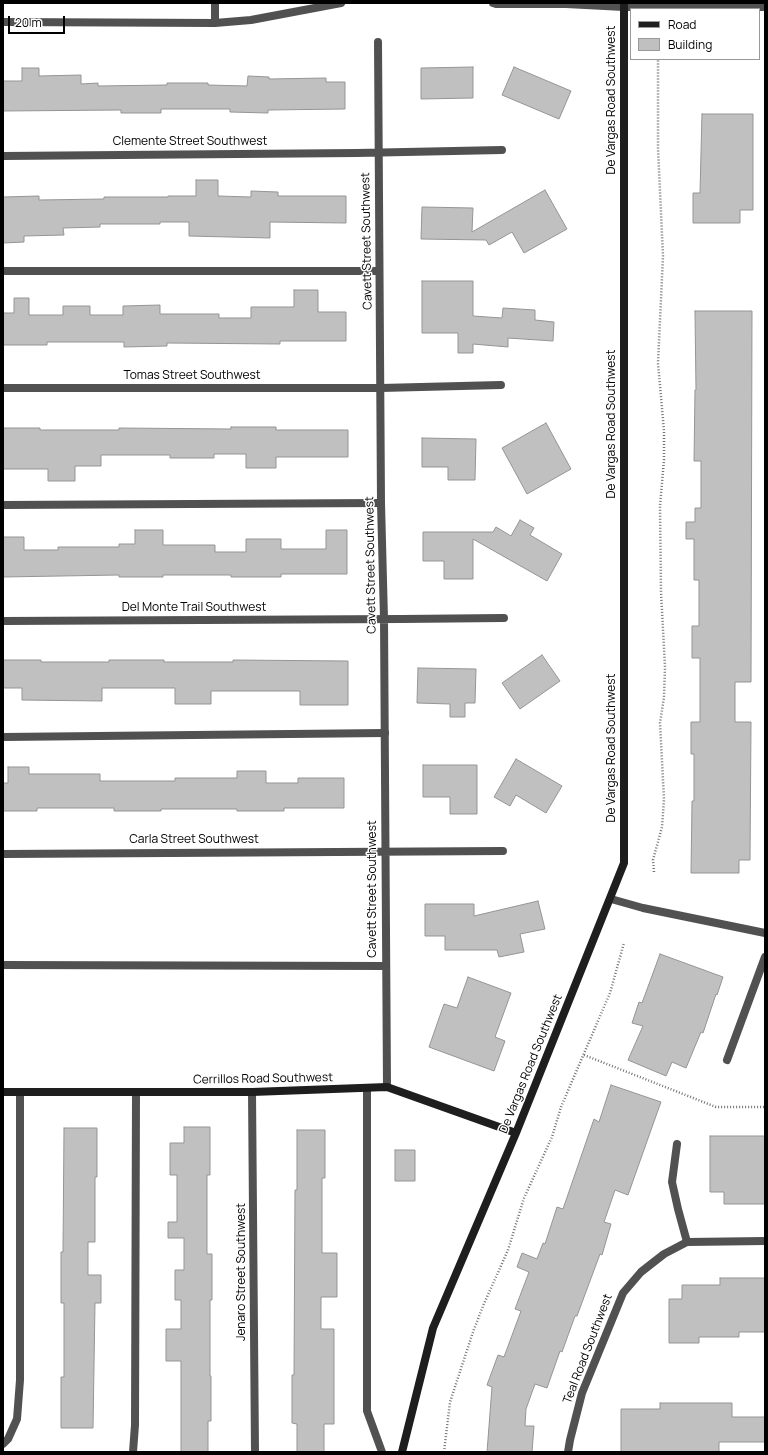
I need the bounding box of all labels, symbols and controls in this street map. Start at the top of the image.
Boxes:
scale bar [10,8,67,34]
legend [630,8,760,60]
text: 20 m [15,14,42,31]
text: Road [668,16,696,33]
street label: De Vargas Road Southwest [605,26,619,174]
text: Building [668,36,712,53]
street label: Clemente Street Southwest [113,135,267,149]
street label: Cavett Street Southwest [359,172,375,310]
street label: De Vargas Road Southwest [605,350,619,498]
street label: Tomas Street Southwest [123,369,261,383]
street label: Cavett Street Southwest [363,496,379,634]
street label: Del Monte Trail Southwest [122,601,266,615]
street label: De Vargas Road Southwest [605,674,619,822]
street label: Cavett Street Southwest [366,820,380,958]
street label: Carla Street Southwest [129,833,259,847]
street label: De Vargas Road Southwest [496,992,566,1136]
street label: Cerrillos Road Southwest [193,1071,333,1087]
street label: Jenaro Street Southwest [235,1203,249,1341]
street label: Teal Road Southwest [560,1292,616,1406]

